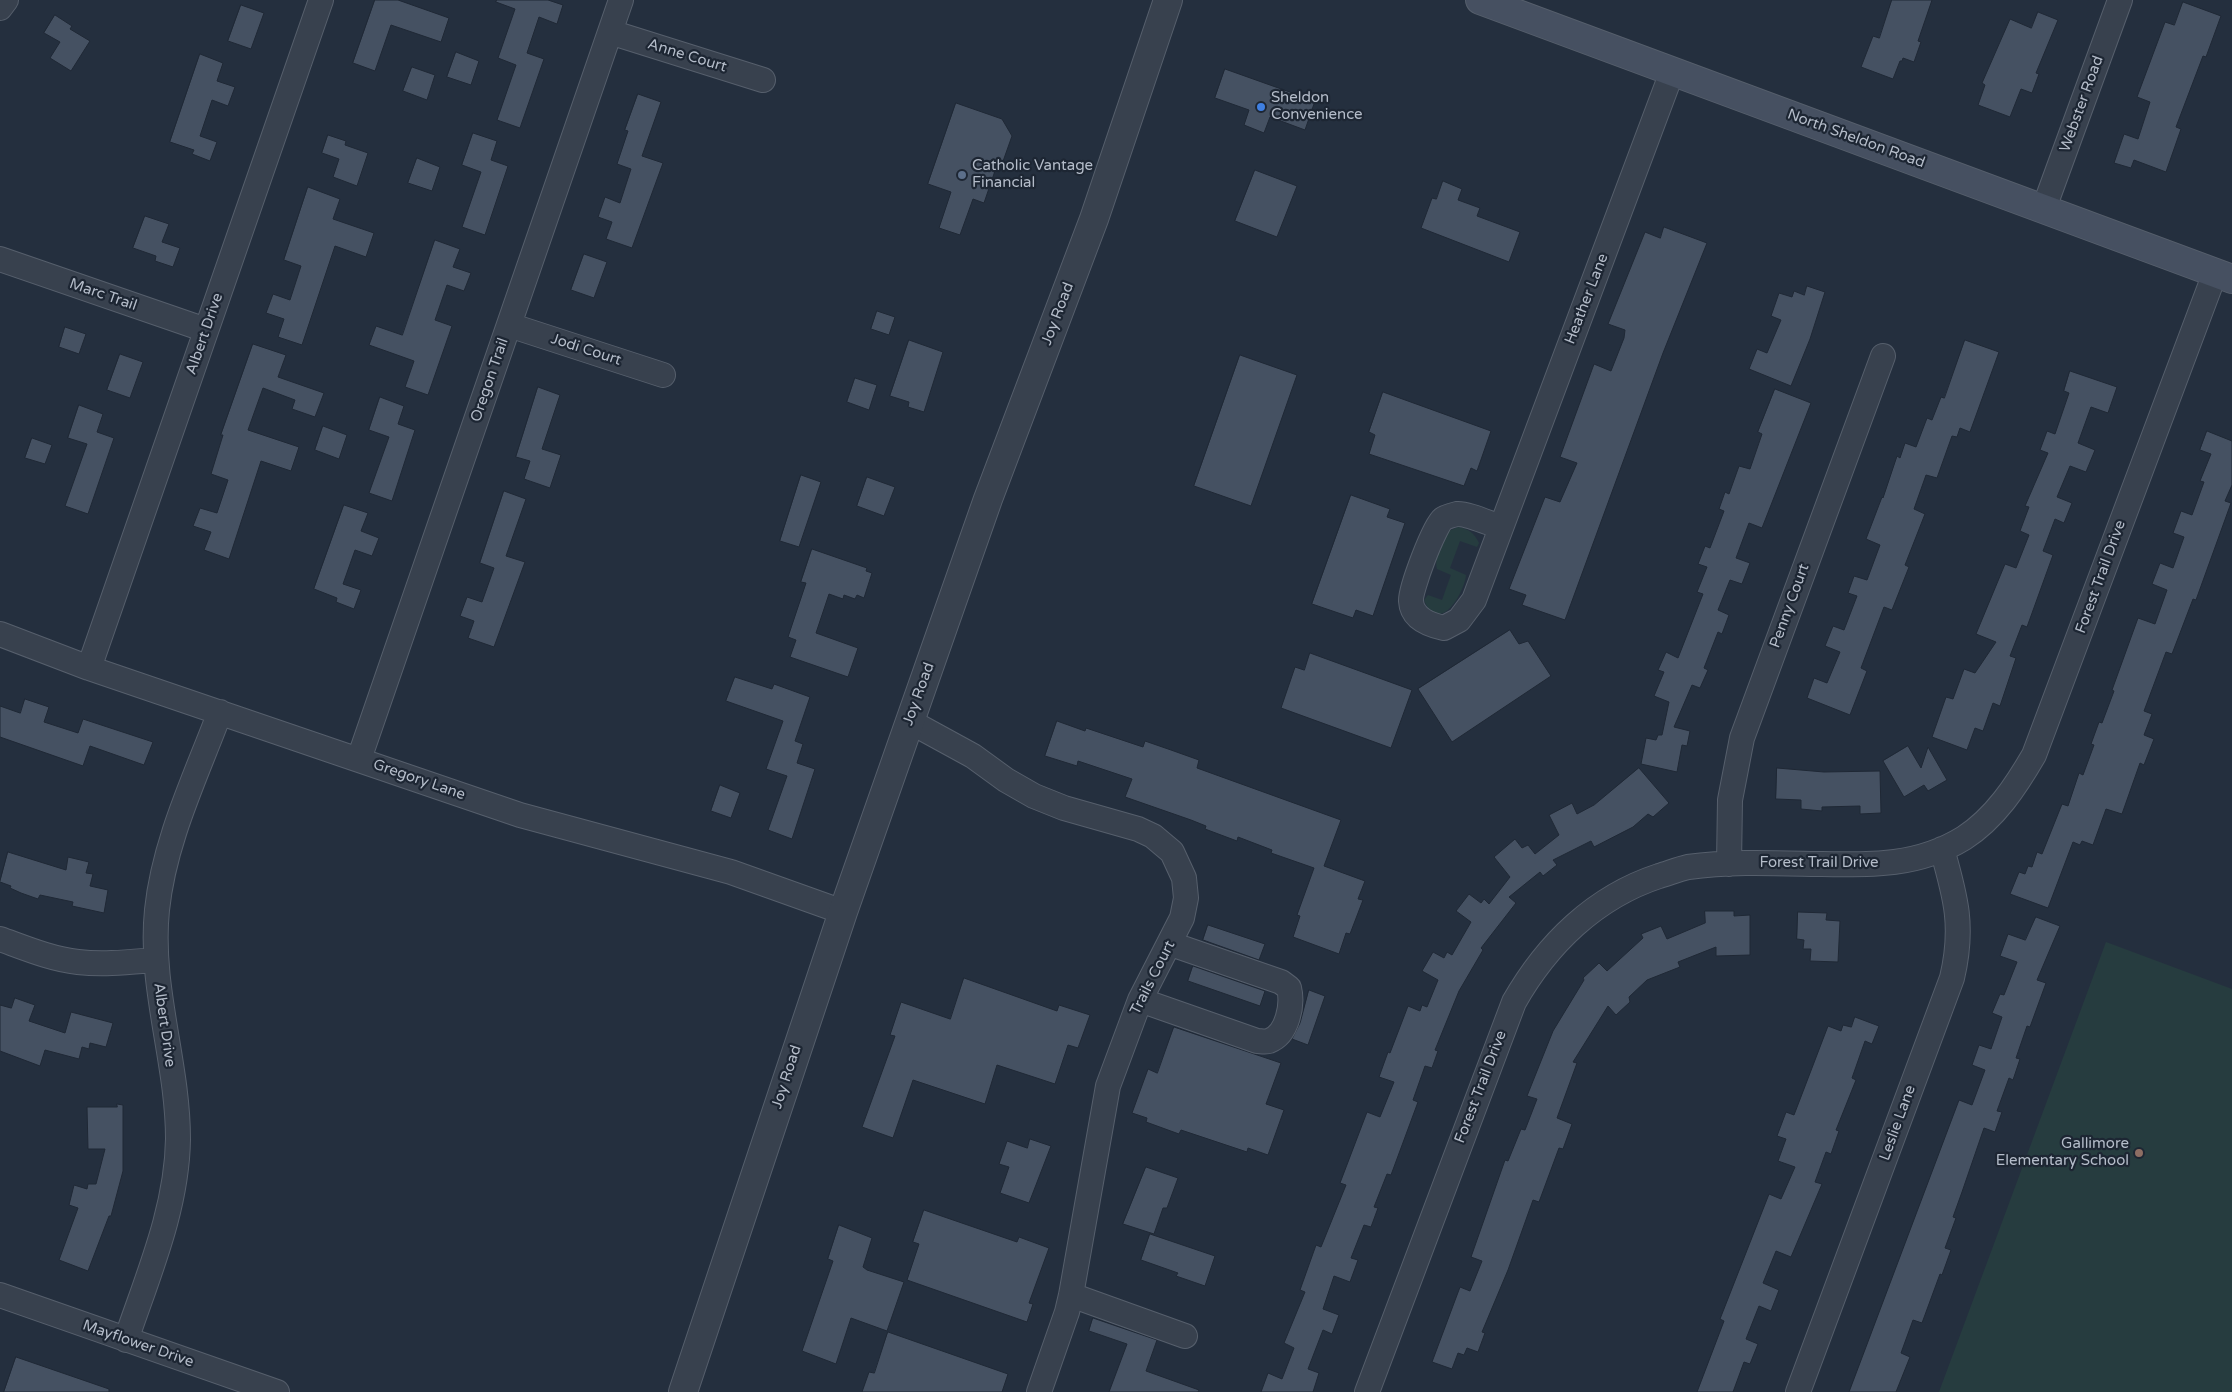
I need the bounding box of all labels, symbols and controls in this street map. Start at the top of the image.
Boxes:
street label: Anne Court [645,35,729,77]
street label: Webster Road [2056,53,2108,155]
place label: Sheldon Convenience [1271,89,1363,124]
marker: Sheldon Convenience [1255,101,1267,113]
street label: North Sheldon Road [1785,106,1927,172]
place label: Catholic Vantage Financial [972,157,1093,192]
marker: Catholic Vantage Financial [956,169,968,181]
street label: Heather Lane [1561,251,1613,347]
street label: Marc Trail [67,275,139,315]
street label: Joy Road [1038,280,1078,348]
street label: Albert Drive [183,291,227,377]
street label: Jodi Court [548,330,624,370]
street label: Oregon Trail [467,336,513,424]
street label: Forest Trail Drive [2072,518,2130,636]
street label: Penny Court [1766,561,1814,651]
street label: Joy Road [899,660,939,728]
street label: Gregory Lane [371,756,467,804]
street label: Forest Trail Drive [1759,854,1879,872]
street label: Trails Court [1127,938,1179,1018]
street label: Albert Drive [149,982,179,1068]
street label: Forest Trail Drive [1451,1028,1511,1146]
street label: Joy Road [768,1043,806,1111]
street label: Leslie Lane [1876,1083,1920,1163]
place label: Gallimore Elementary School [1996,1135,2129,1170]
marker: Gallimore Elementary School [2133,1147,2145,1159]
street label: Mayflower Drive [80,1317,196,1371]

